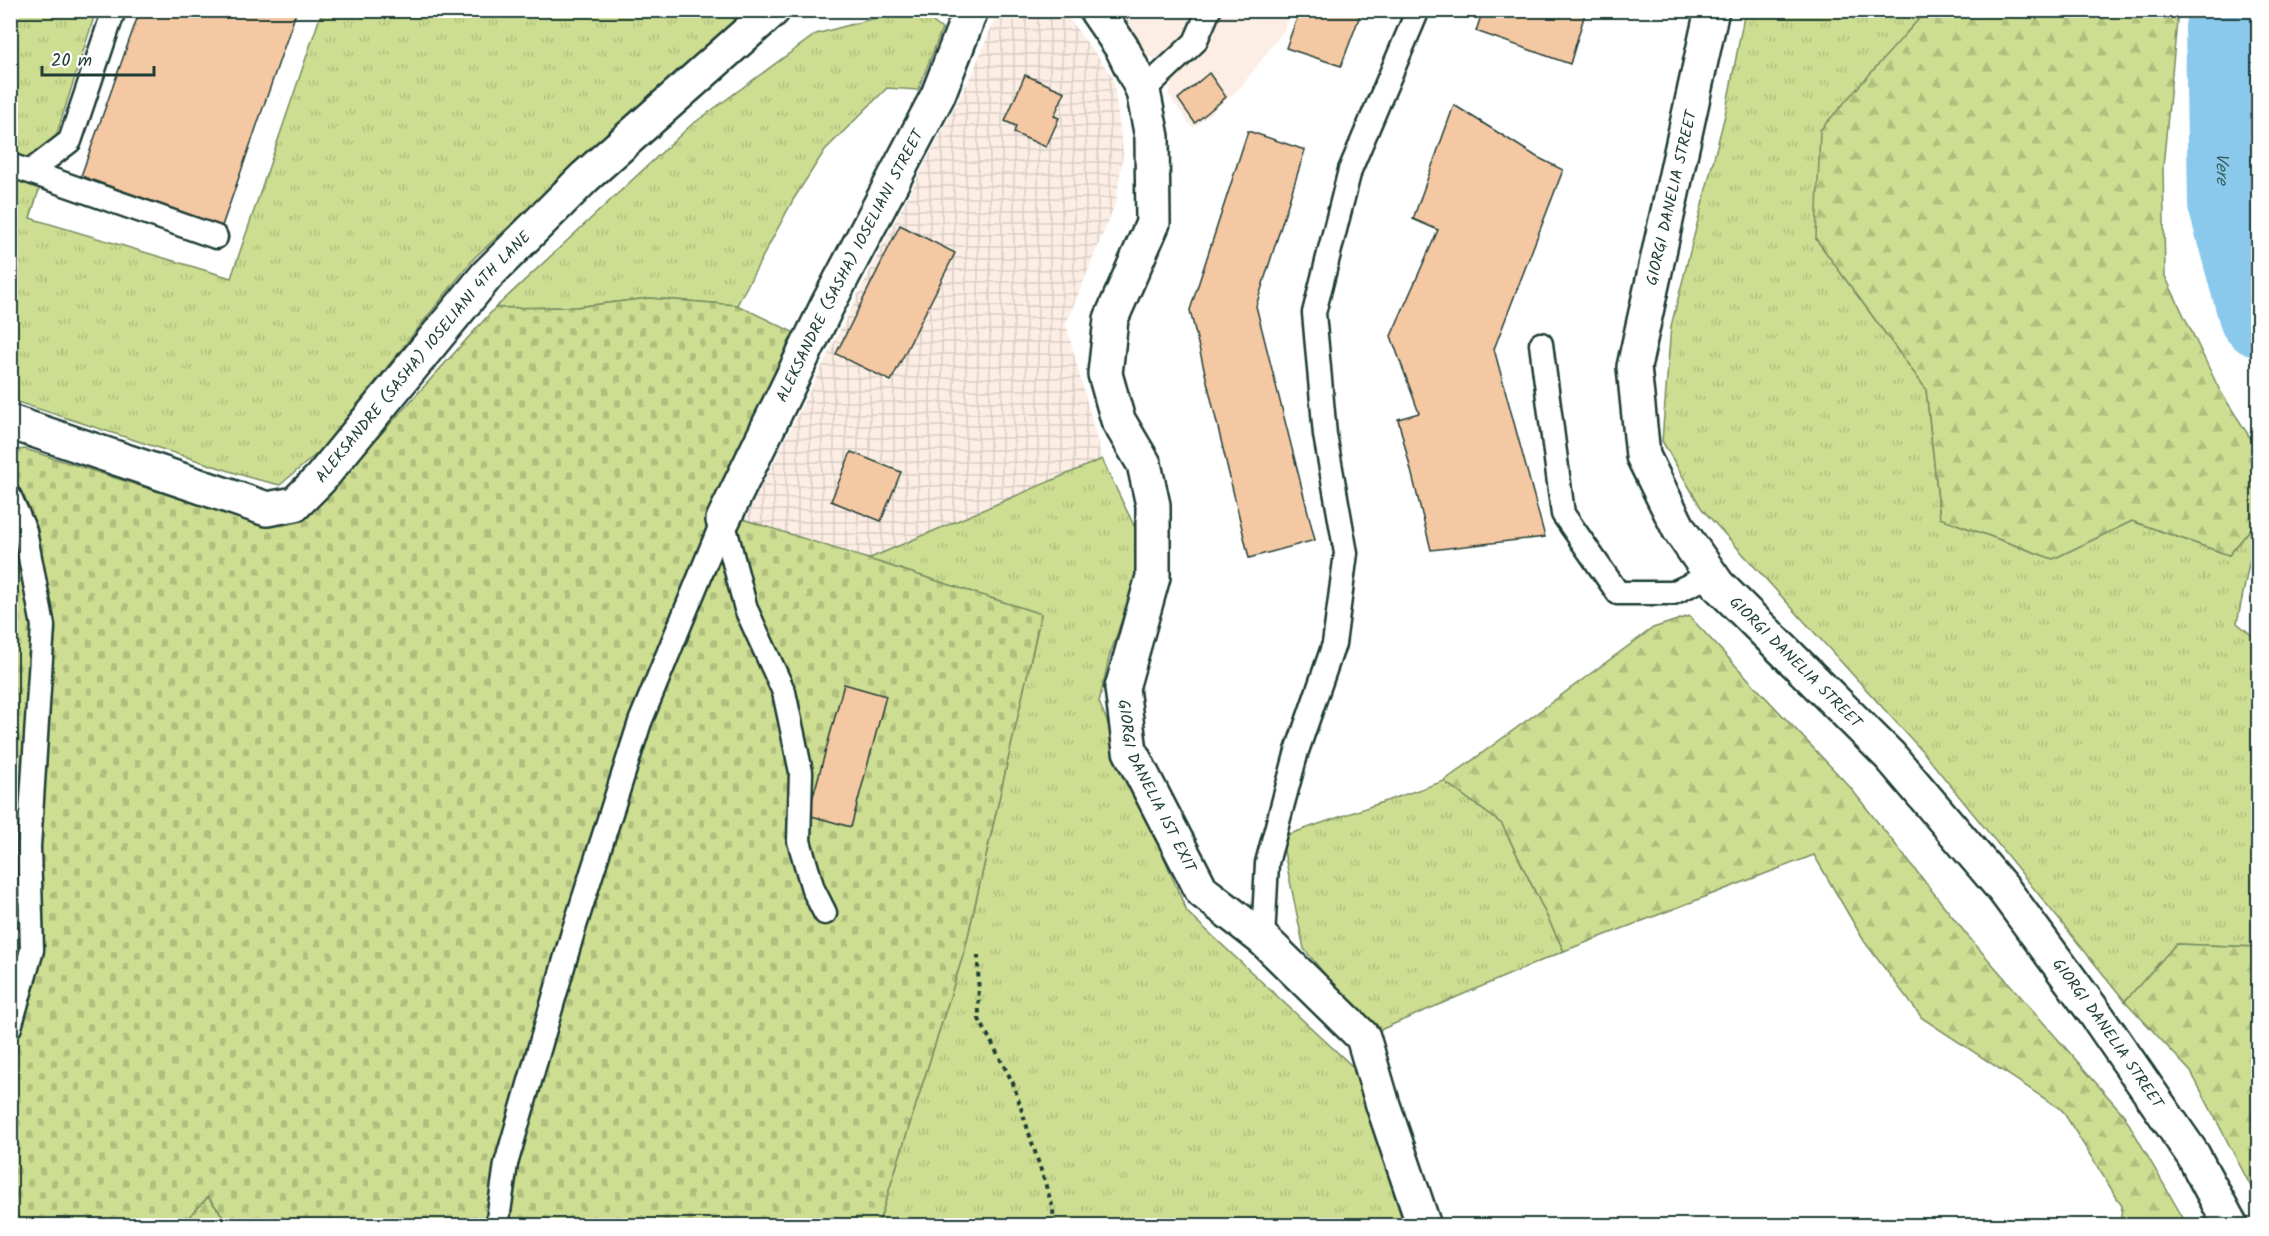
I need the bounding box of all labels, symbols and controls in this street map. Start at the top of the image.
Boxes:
scale bar [42,39,154,77]
text: 20 m [51,47,92,76]
street label: GIORGI DANELIA STREET [1640,107,1705,288]
street label: ALEKSANDRE (SASHA) IOSELIANI STREET [770,124,931,406]
water label: Vere [2207,153,2236,187]
street label: ALEKSANDRE (SASHA) IOSELIANI 4TH LANE [309,225,537,488]
street label: GIORGI DANELIA STREET [1723,590,1869,735]
street label: GIORGI DANELIA 1ST EXIT [1111,698,1203,878]
street label: GIORGI DANELIA STREET [2046,953,2171,1115]

